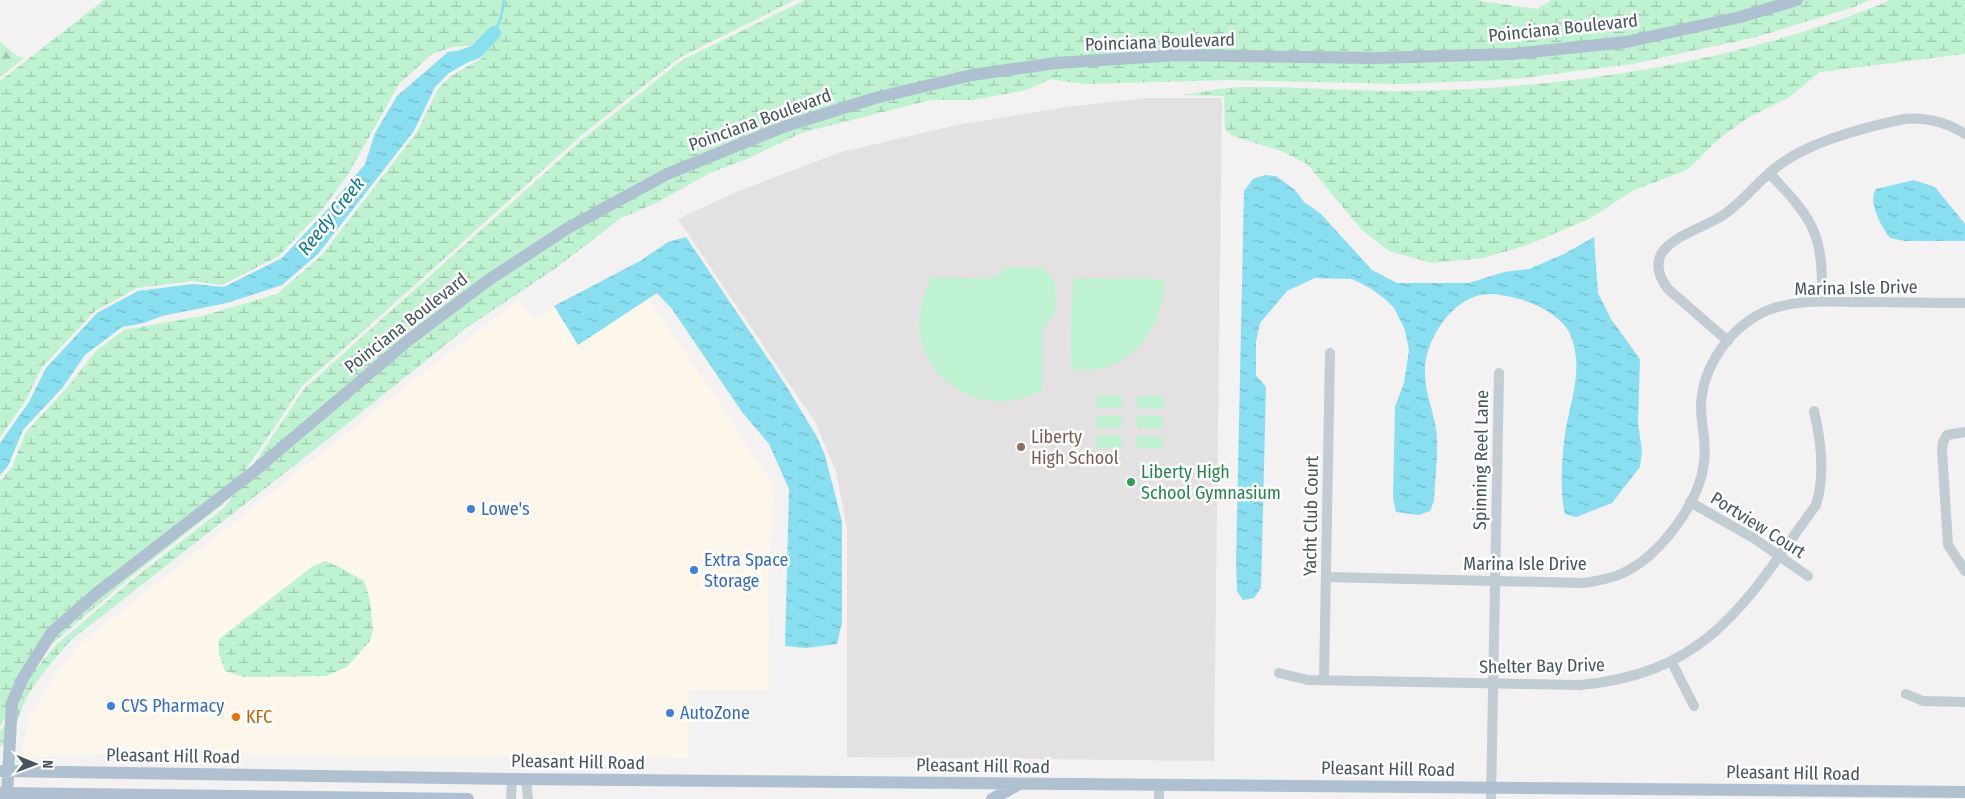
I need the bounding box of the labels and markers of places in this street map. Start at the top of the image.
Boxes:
place label: Liberty High School [1031,426,1119,469]
marker: Liberty High School [1015,441,1027,453]
place label: Liberty High School Gymnasium [1141,461,1281,504]
marker: Liberty High School Gymnasium [1125,476,1137,488]
place label: Lowe's [481,498,530,520]
marker: Lowe's [465,503,477,515]
place label: Extra Space Storage [704,549,789,592]
marker: Extra Space Storage [688,564,700,576]
place label: CVS Pharmacy [121,695,224,717]
marker: CVS Pharmacy [105,700,117,712]
place label: AutoZone [680,702,750,724]
place label: KFC [246,706,272,728]
marker: AutoZone [664,707,676,719]
marker: KFC [230,711,242,723]

